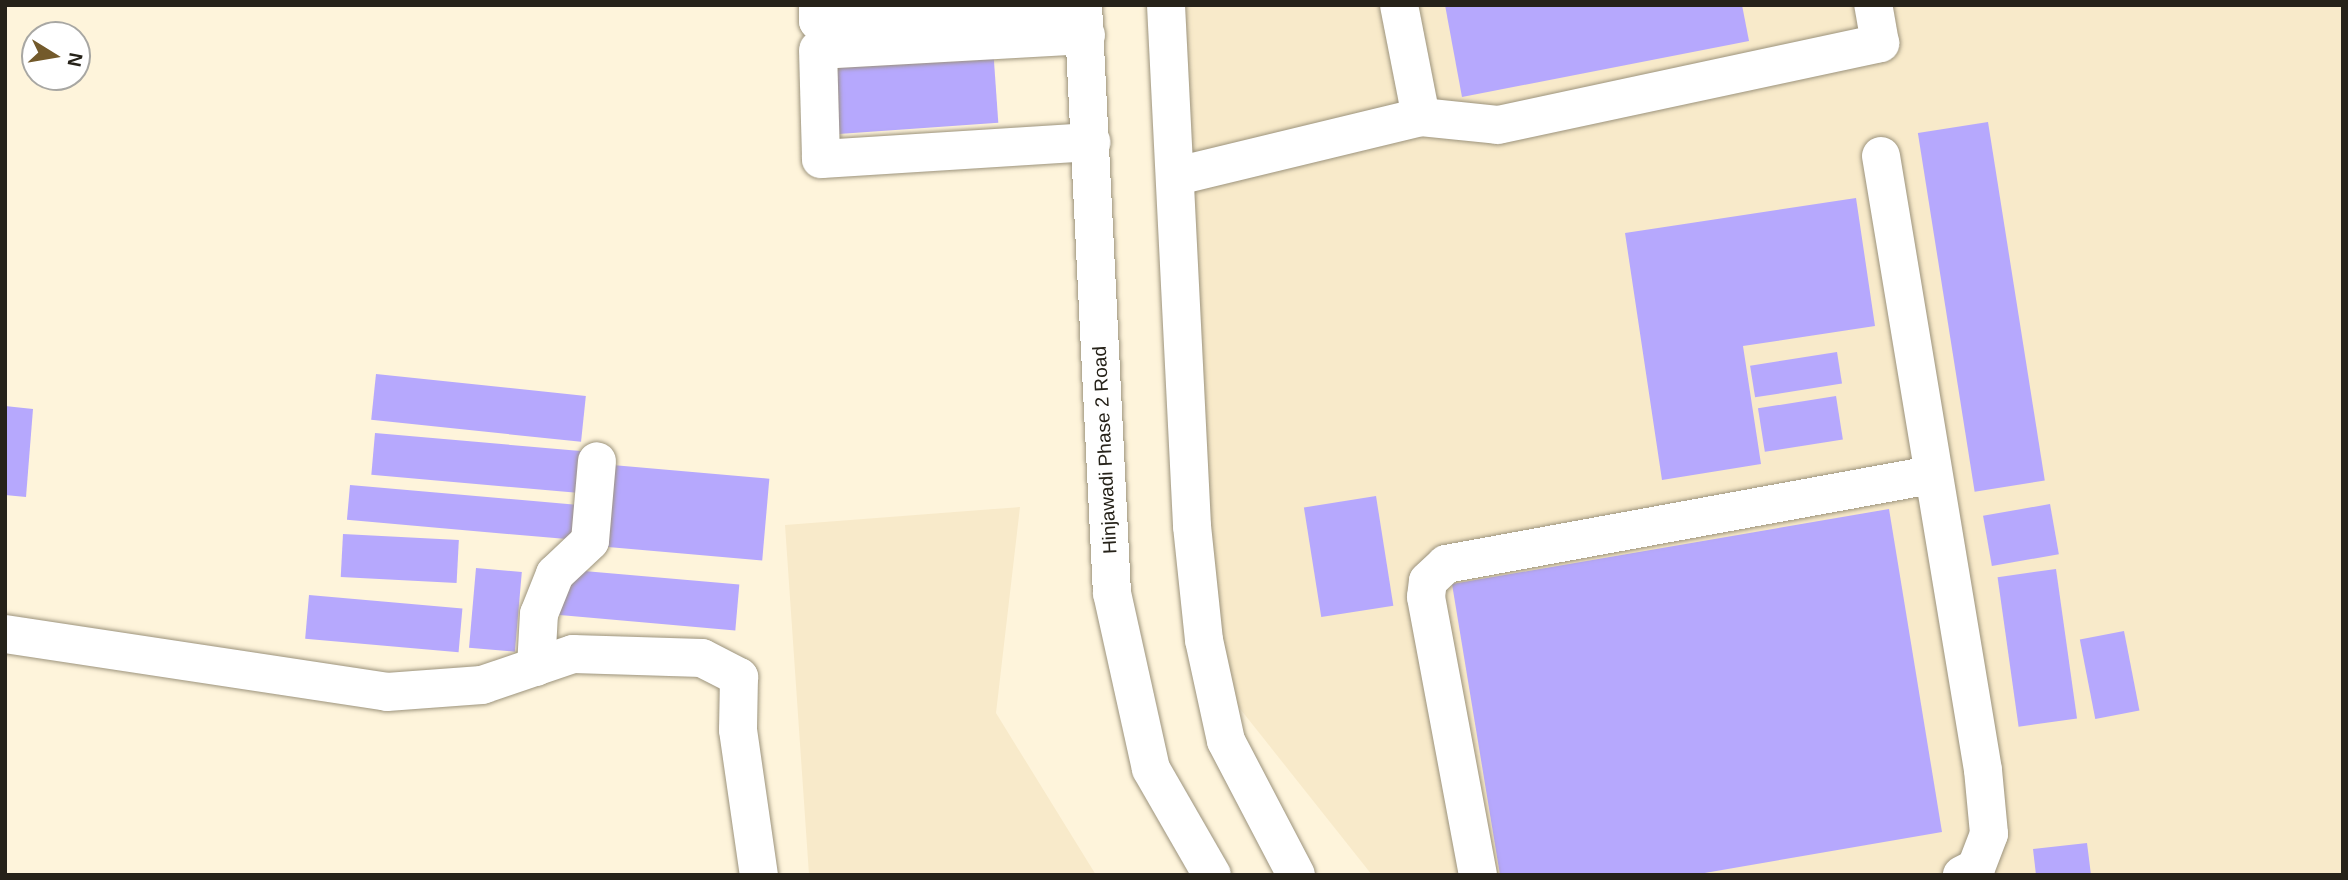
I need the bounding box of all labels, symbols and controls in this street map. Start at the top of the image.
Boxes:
north arrow [21,21,91,91]
text: N [64,51,87,68]
street label: Hinjawadi Phase 2 Road [1088,346,1122,554]

